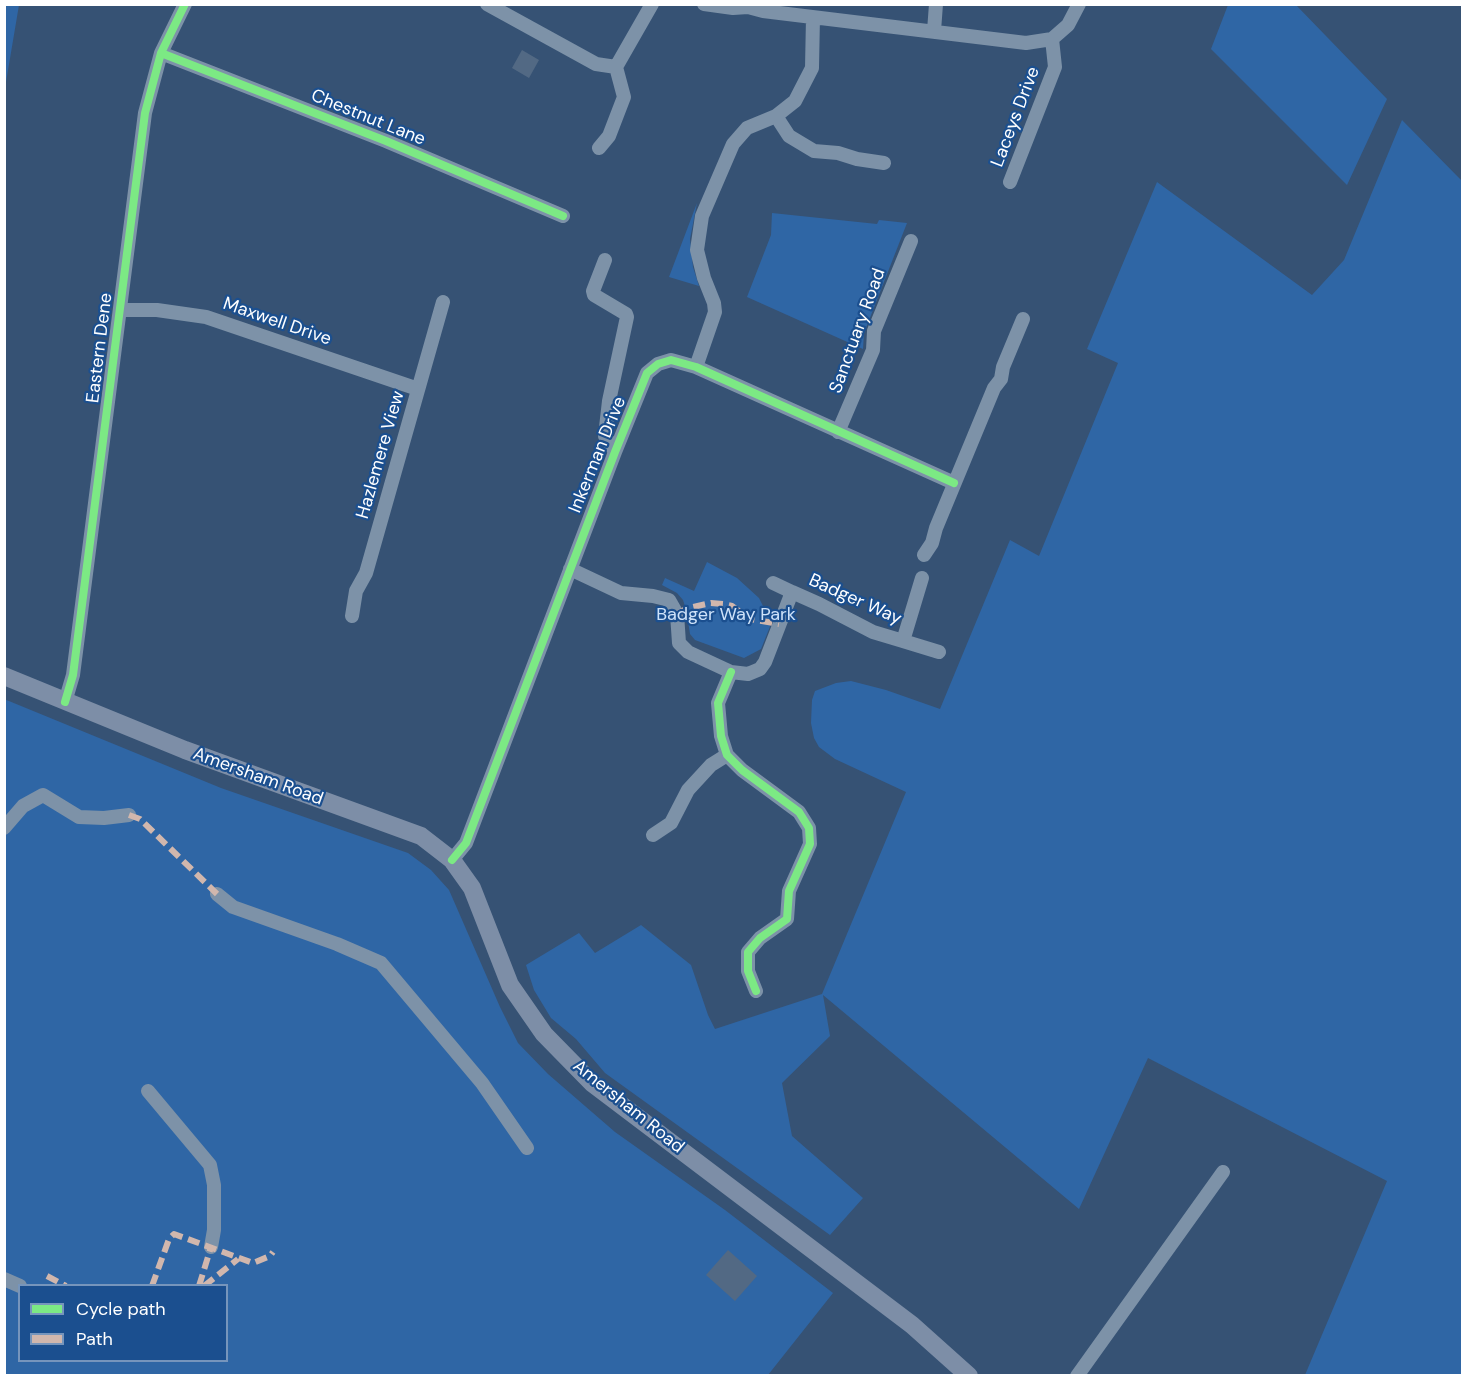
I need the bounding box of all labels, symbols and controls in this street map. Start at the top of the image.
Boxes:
street label: Laceys Drive [987,64,1045,170]
street label: Chestnut Lane [308,85,428,151]
street label: Sanctuary Road [825,266,891,396]
street label: Eastern Dene [83,292,117,404]
street label: Maxwell Drive [220,293,334,351]
street label: Hazlemere View [352,389,410,521]
street label: Inkerman Drive [565,394,631,516]
street label: Badger Way [805,570,905,630]
park label: Badger Way Park [656,604,796,626]
street label: Amersham Road [190,743,326,811]
street label: Amersham Road [568,1056,688,1158]
legend [18,1284,228,1362]
text: Cycle path [76,1297,166,1321]
text: Path [76,1327,113,1351]

